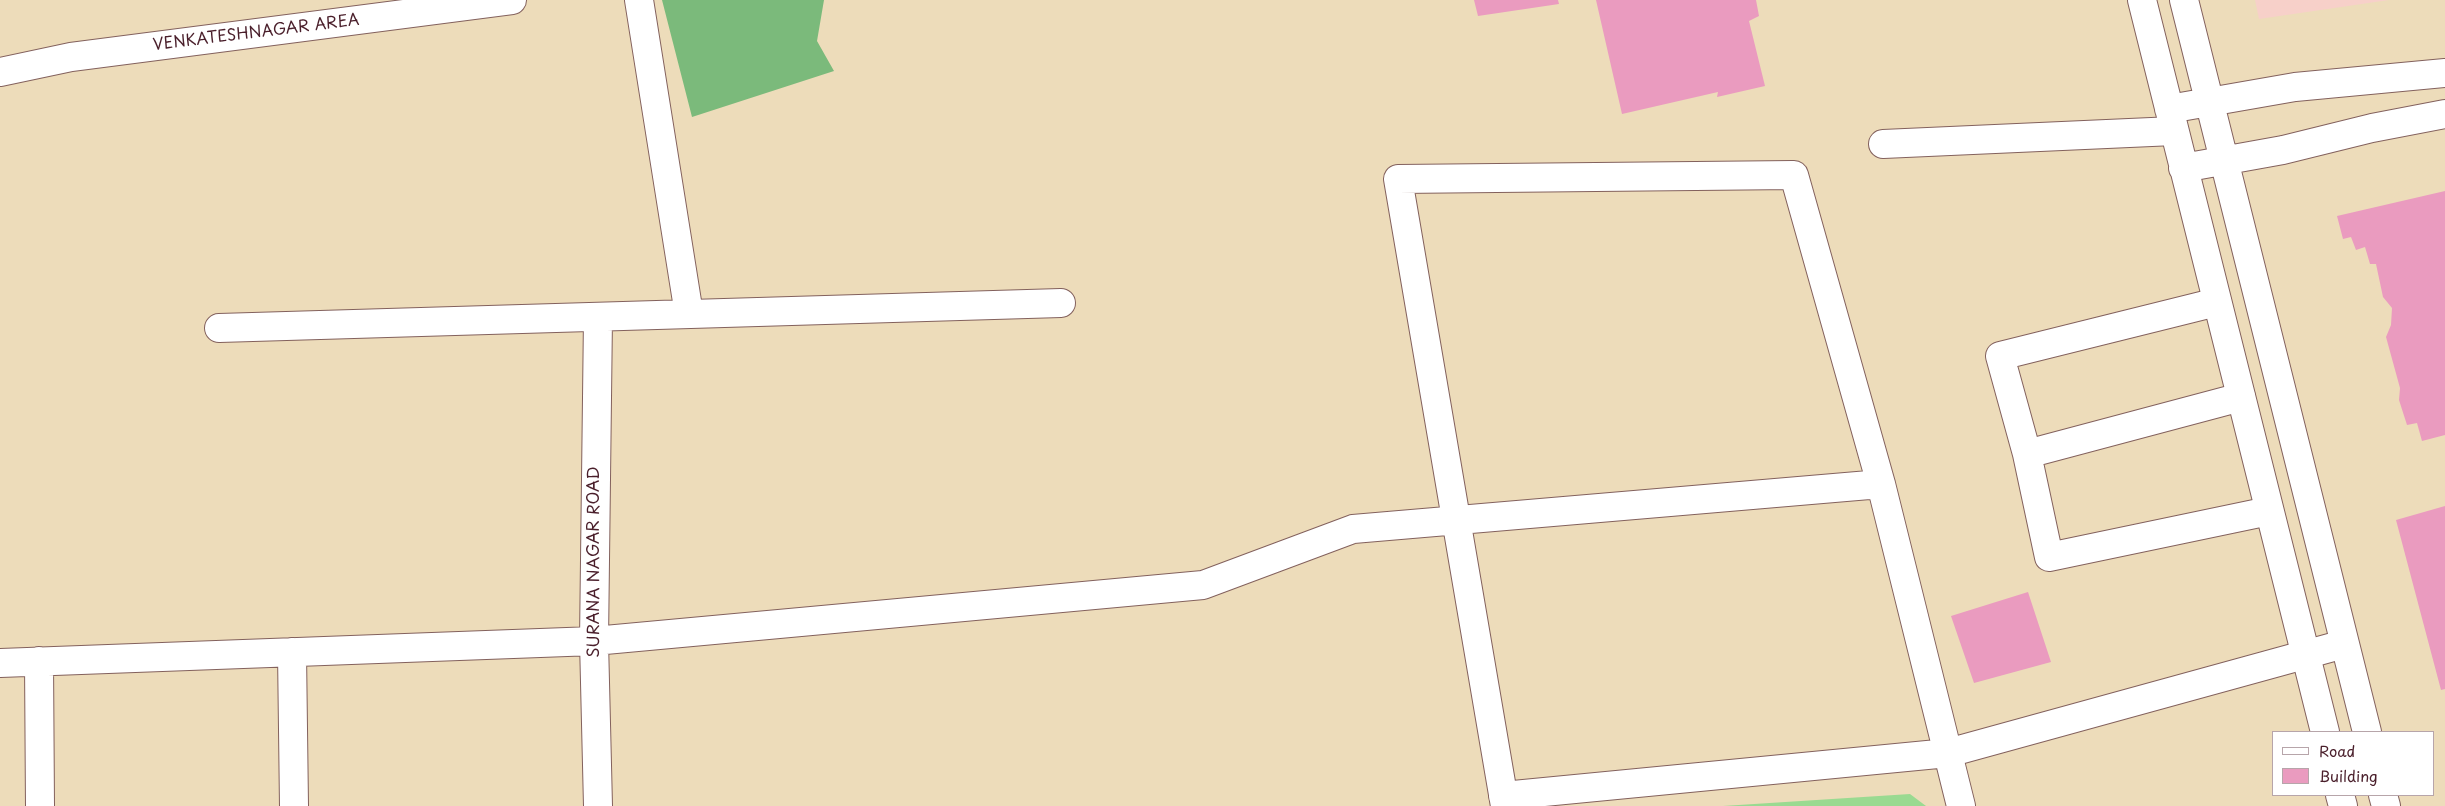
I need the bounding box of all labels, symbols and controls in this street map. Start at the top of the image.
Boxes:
street label: VENKATESHNAGAR AREA [152,11,360,55]
street label: SURANA NAGAR ROAD [585,466,605,658]
legend [2272,731,2435,796]
text: Road [2319,739,2355,762]
text: Building [2319,764,2378,787]

